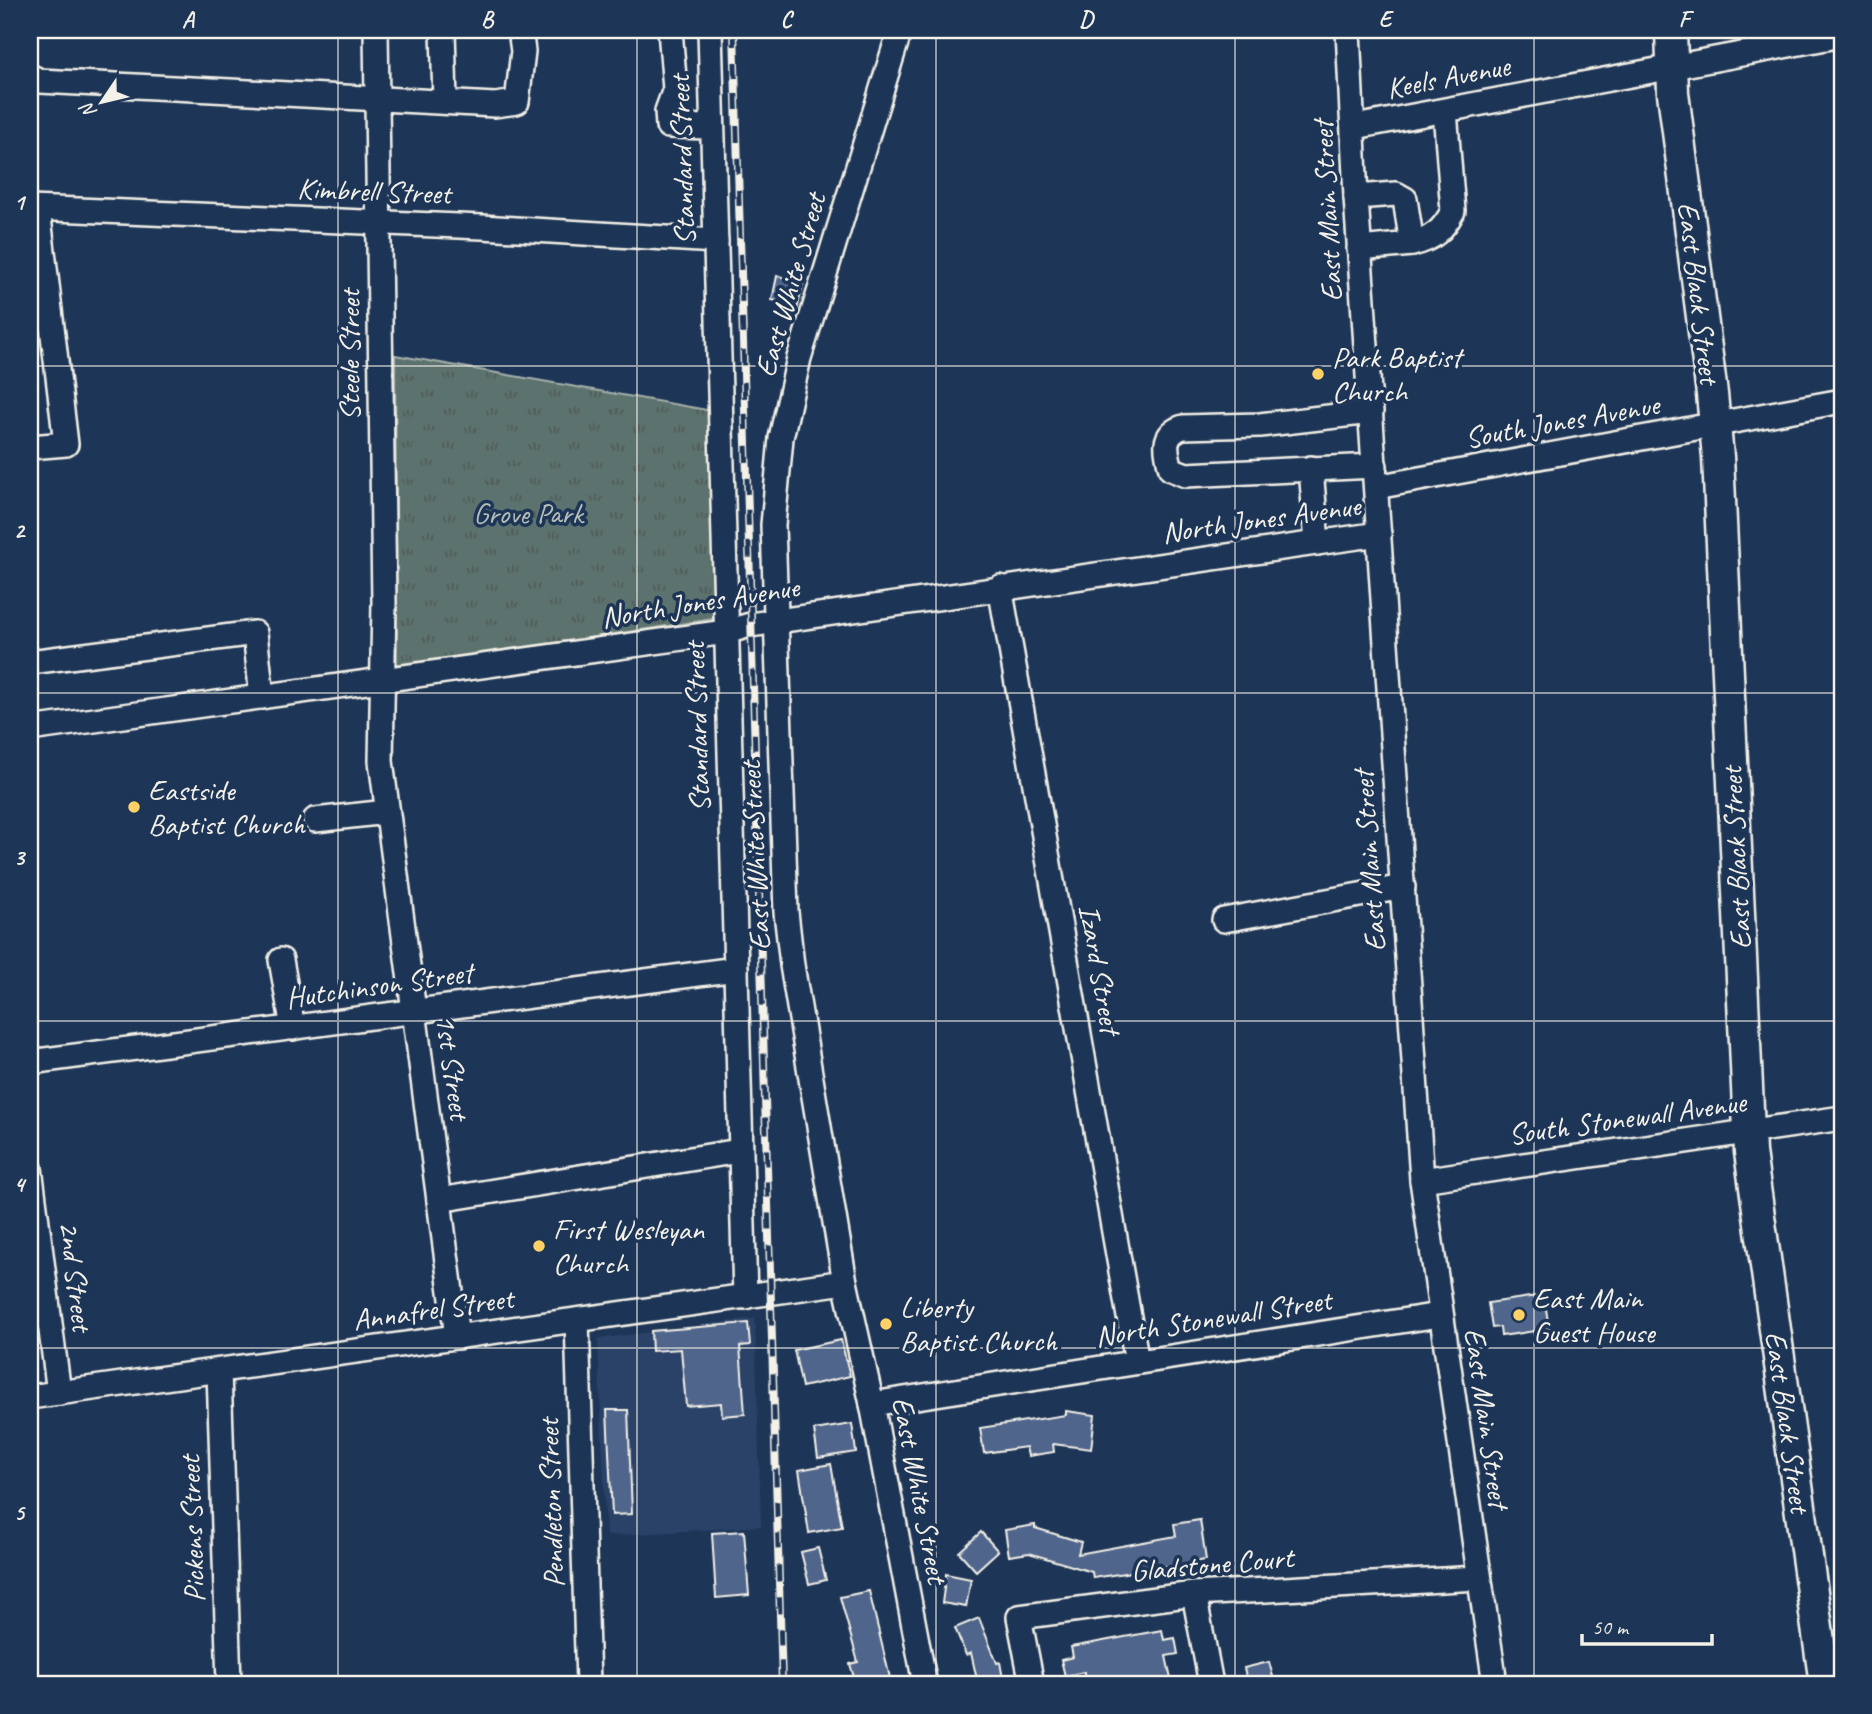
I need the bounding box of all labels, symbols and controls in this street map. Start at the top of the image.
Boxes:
text: A [182,5,196,34]
text: B [481,5,495,34]
text: C [781,5,795,34]
text: D [1079,5,1095,34]
text: E [1379,5,1395,34]
text: F [1679,5,1695,34]
street label: Keels Avenue [1383,46,1515,108]
north arrow [66,66,136,136]
street label: Standard Street [660,71,704,246]
text: N [74,97,102,123]
street label: East Main Street [1303,115,1351,302]
street label: Kimbrell Street [297,169,454,213]
street label: East White Street [746,186,835,381]
text: 1 [14,188,27,217]
street label: East Black Street [1669,200,1729,389]
street label: Steele Street [330,286,368,421]
place label: Park Baptist Church [1332,338,1465,410]
marker: Park Baptist Church [1310,366,1326,382]
street label: South Jones Avenue [1462,385,1664,457]
street label: North Jones Avenue [1159,486,1365,552]
park label: Grove Park [473,494,585,532]
text: 2 [14,516,27,545]
street label: North Jones Avenue [598,567,804,636]
street label: Standard Street [675,638,719,813]
street label: East White Street [731,758,779,951]
street label: East Black Street [1712,763,1760,950]
street label: East Main Street [1343,765,1394,953]
place label: Eastside Baptist Church [148,771,306,843]
marker: Eastside Baptist Church [126,799,142,815]
text: 3 [14,843,27,872]
street label: Izard Street [1070,902,1131,1040]
street label: Hutchinson Street [283,953,479,1017]
street label: 1st Street [427,1012,480,1125]
street label: South Stonewall Avenue [1506,1082,1750,1153]
text: 4 [14,1170,27,1199]
place label: First Wesleyan Church [553,1210,705,1282]
street label: 2nd Street [50,1219,102,1336]
marker: First Wesleyan Church [531,1238,547,1254]
street label: Annafrel Street [351,1279,519,1339]
place label: East Main Guest House [1533,1279,1657,1351]
street label: North Stonewall Street [1092,1280,1337,1355]
place label: Liberty Baptist Church [900,1288,1058,1360]
marker: East Main Guest House [1511,1307,1527,1323]
marker: Liberty Baptist Church [878,1316,894,1332]
street label: East Main Street [1456,1326,1519,1514]
street label: East Black Street [1756,1329,1820,1518]
street label: East White Street [883,1394,957,1589]
street label: Pendleton Street [529,1415,573,1588]
street label: Pickens Street [170,1452,214,1603]
text: 5 [14,1498,26,1527]
street label: Gladstone Court [1129,1538,1298,1590]
scale bar [1582,1602,1711,1646]
text: 50 m [1592,1614,1630,1640]

